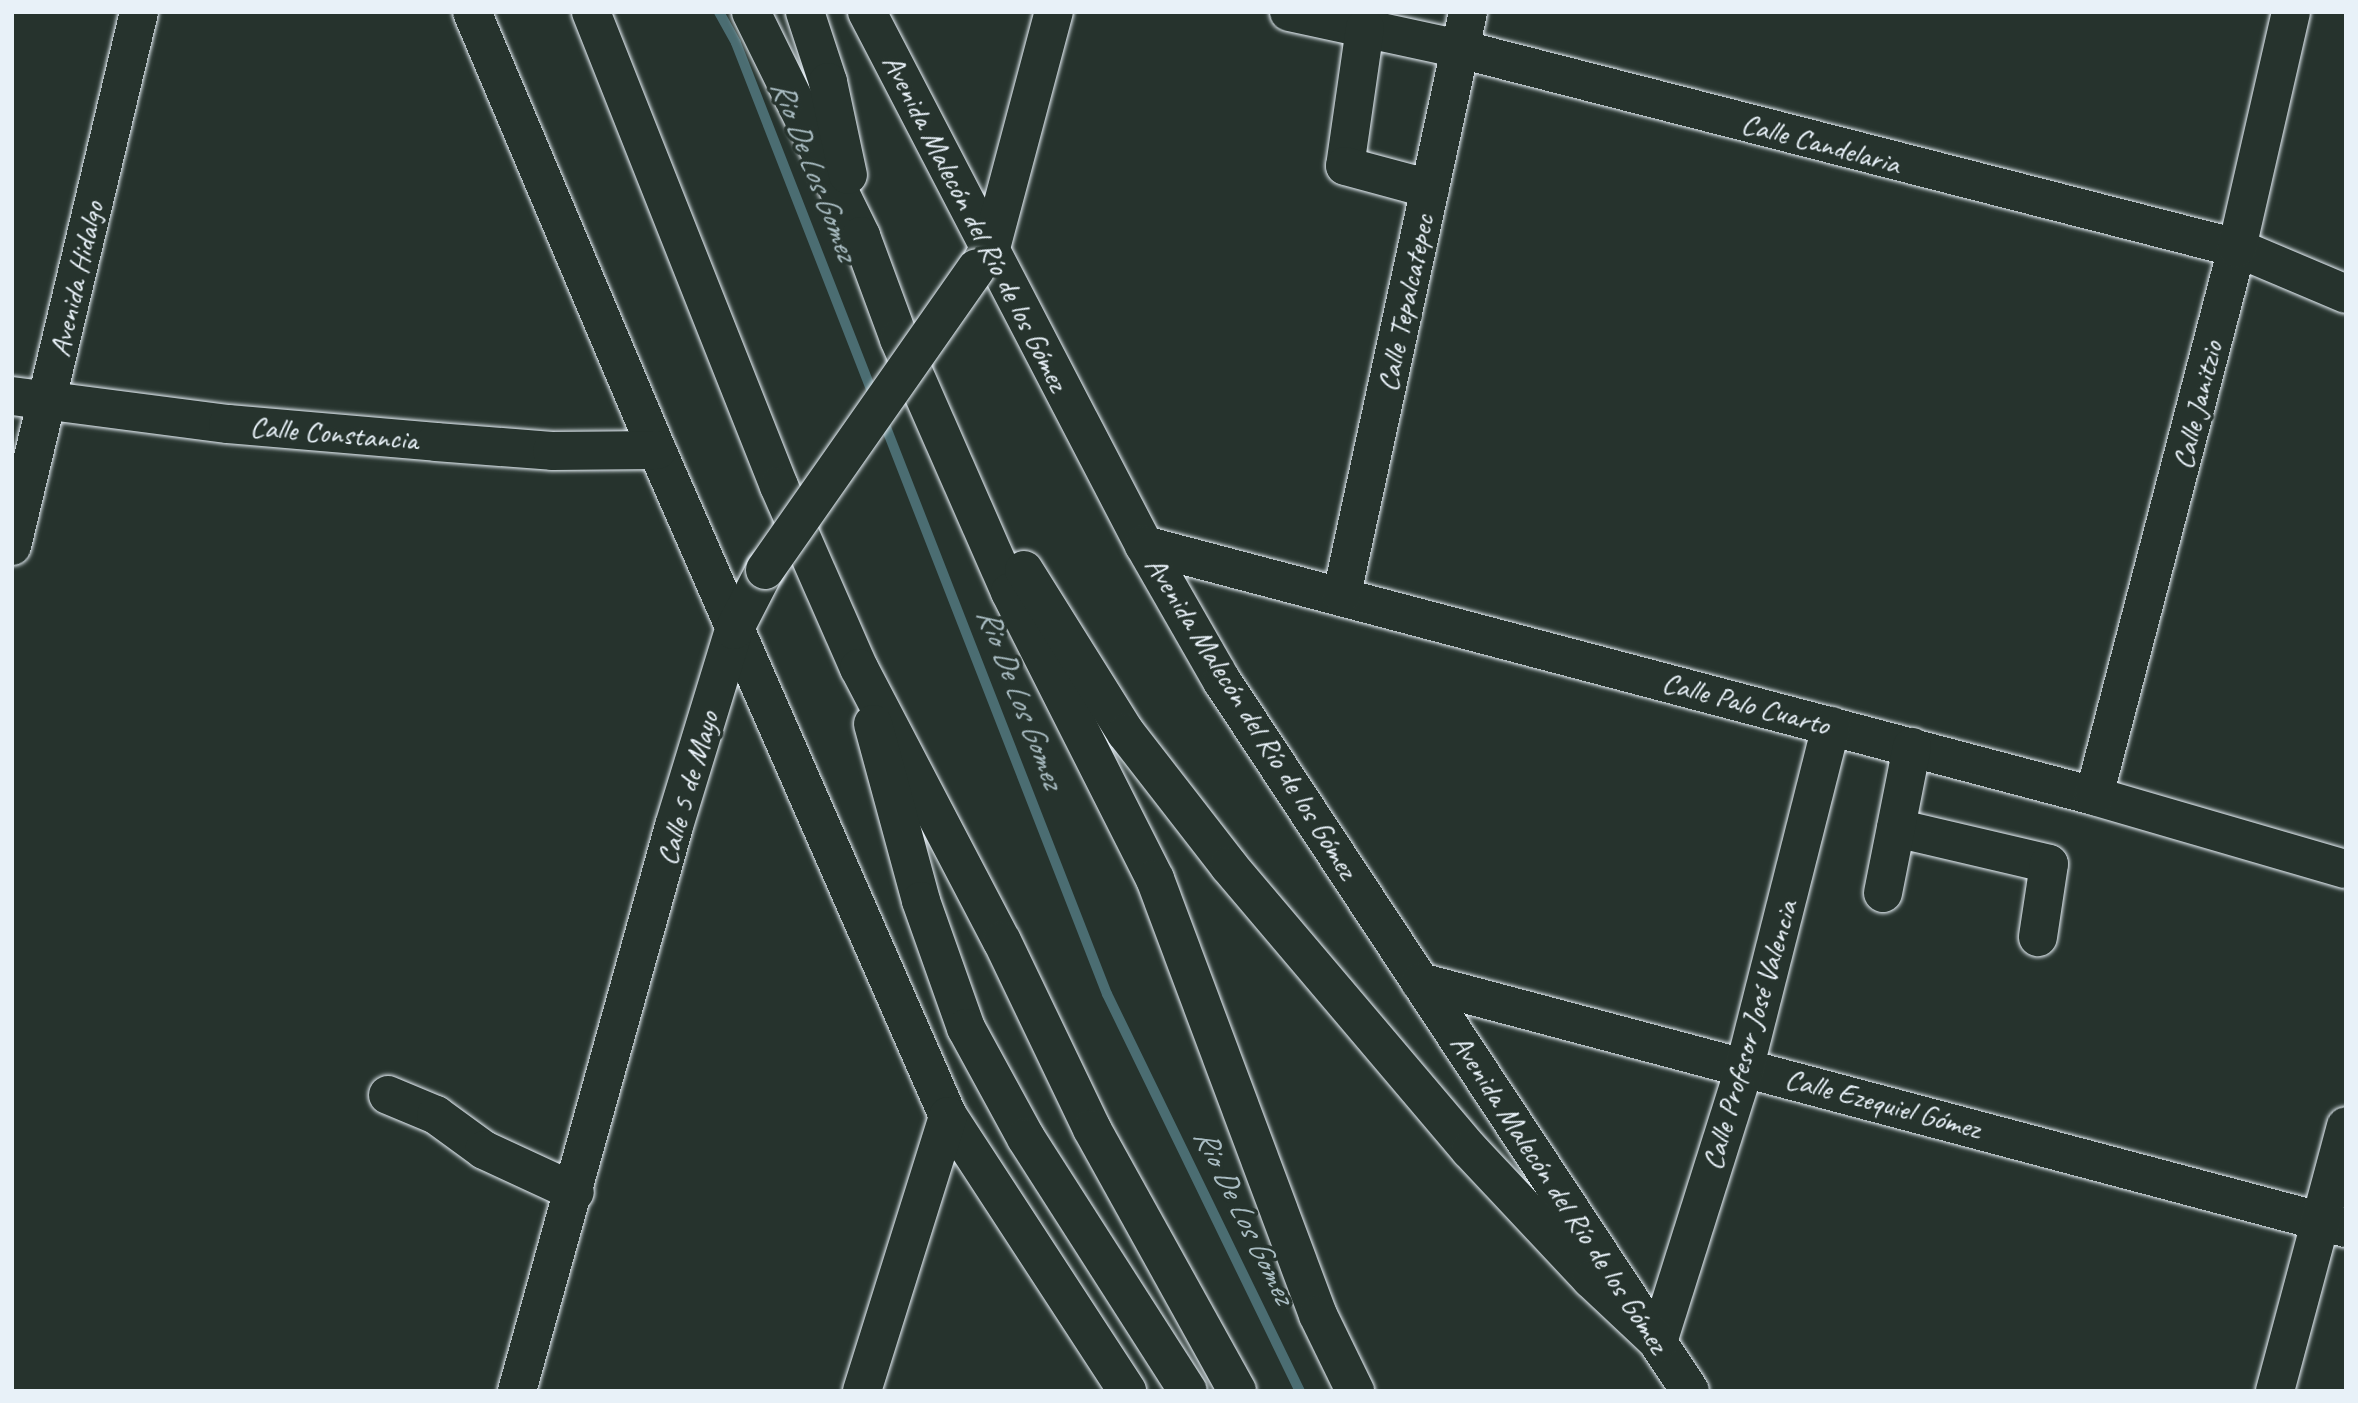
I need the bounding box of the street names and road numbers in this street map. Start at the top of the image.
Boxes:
street label: Avenida Malecón del Río de los Gómez [875,48,1077,396]
street label: Calle Candelaria [1738,105,1904,181]
street label: Avenida Hidalgo [41,198,111,360]
street label: Calle Tepalcatepec [1369,212,1441,394]
street label: Calle Janitzio [2164,337,2230,473]
street label: Calle Constancia [249,408,419,458]
street label: Avenida Malecón del Río de los Gómez [1138,549,1366,885]
street label: Calle Palo Cuarto [1659,663,1833,743]
street label: Calle 5 de Mayo [648,707,726,869]
street label: Calle Profesor José Valencia [1693,896,1805,1174]
street label: Avenida Malecón del Río de los Gómez [1443,1027,1677,1359]
street label: Calle Ezequiel Gómez [1781,1060,1985,1146]

